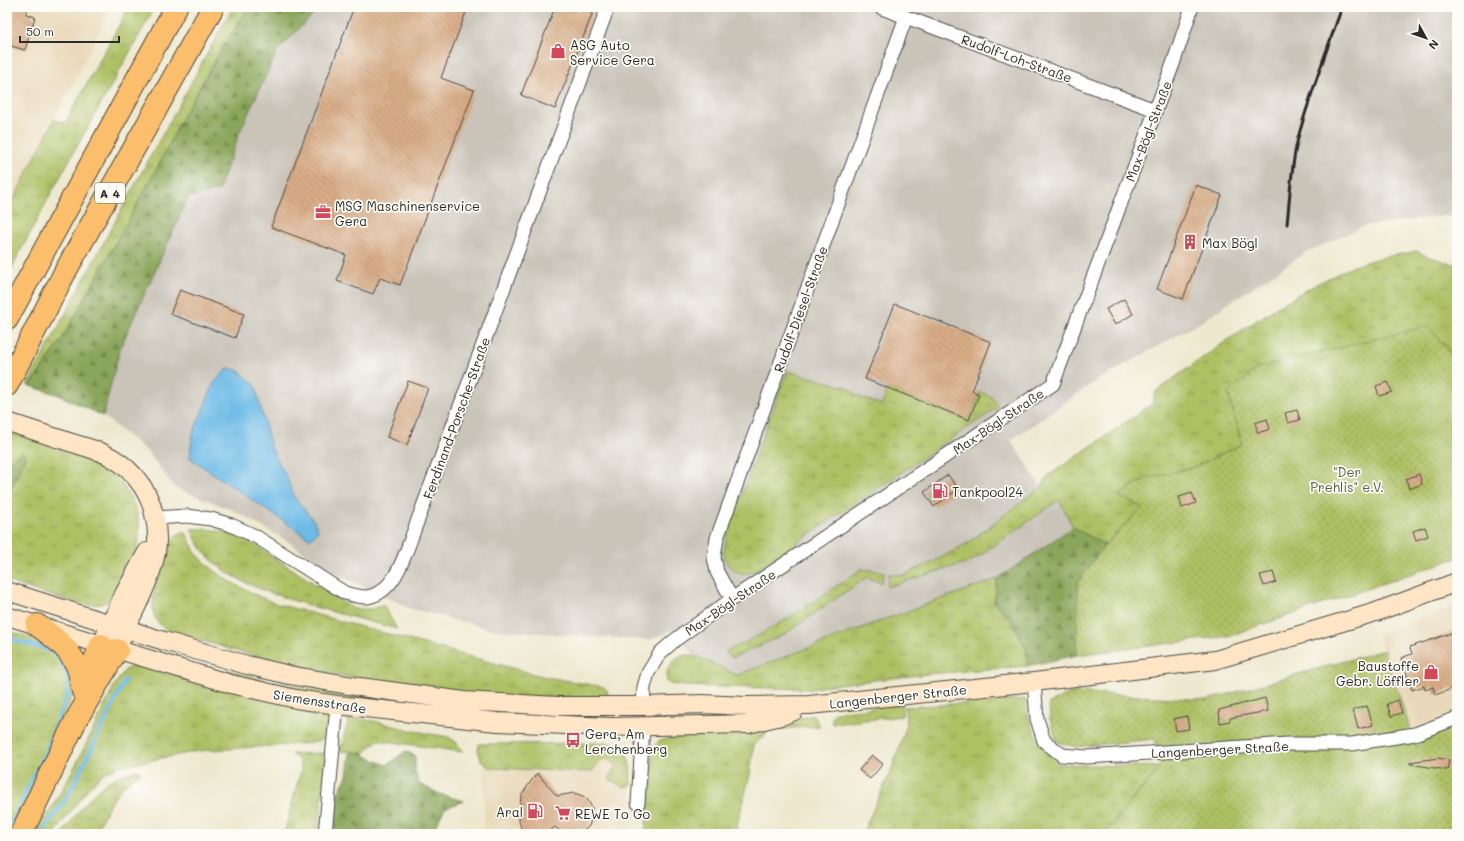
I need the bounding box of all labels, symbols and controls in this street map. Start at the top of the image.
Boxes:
scale bar [20,18,119,44]
north arrow [1406,18,1446,58]
text: 50 m [26,23,54,39]
street label: Rudolf-Loh-Straße [959,30,1075,86]
place label: ASG Auto Service Gera [570,36,655,68]
text: N [1426,37,1442,53]
shop icon: ASG Auto Service Gera [549,42,567,60]
street label: Max-Bögl-Straße [1121,78,1175,184]
road number: A 4 [95,183,125,203]
place label: MSG Maschinenservice Gera [335,197,480,229]
office icon: MSG Maschinenservice Gera [314,203,332,221]
building icon: Max Bögl [1181,233,1199,251]
place label: Max Bögl [1202,234,1258,251]
street label: Rudolf-Diesel-Straße [769,243,831,375]
street label: Ferdinand-Porsche-Straße [419,335,493,501]
street label: Max-Bögl-Straße [949,384,1047,458]
park label: "Der Prehlis" e.V. [1310,463,1384,495]
fuel station icon: Tankpool24 [931,482,949,500]
place label: Tankpool24 [952,483,1023,500]
street label: Max-Bögl-Straße [681,565,779,639]
place label: Baustoffe Gebr. Löffler [1336,657,1419,689]
shop icon: Baustoffe Gebr. Löffler [1422,663,1440,681]
street label: Langenberger Straße [828,680,968,712]
street label: Siemensstraße [272,685,368,717]
place label: Gera, Am Lerchenberg [585,725,667,757]
bus stop icon: Gera, Am Lerchenberg [564,731,582,749]
street label: Langenberger Straße [1151,737,1289,761]
fuel station icon: Aral [526,802,544,820]
place label: Aral [496,803,523,820]
supermarket icon: REWE To Go [554,804,572,822]
place label: REWE To Go [575,805,651,822]

